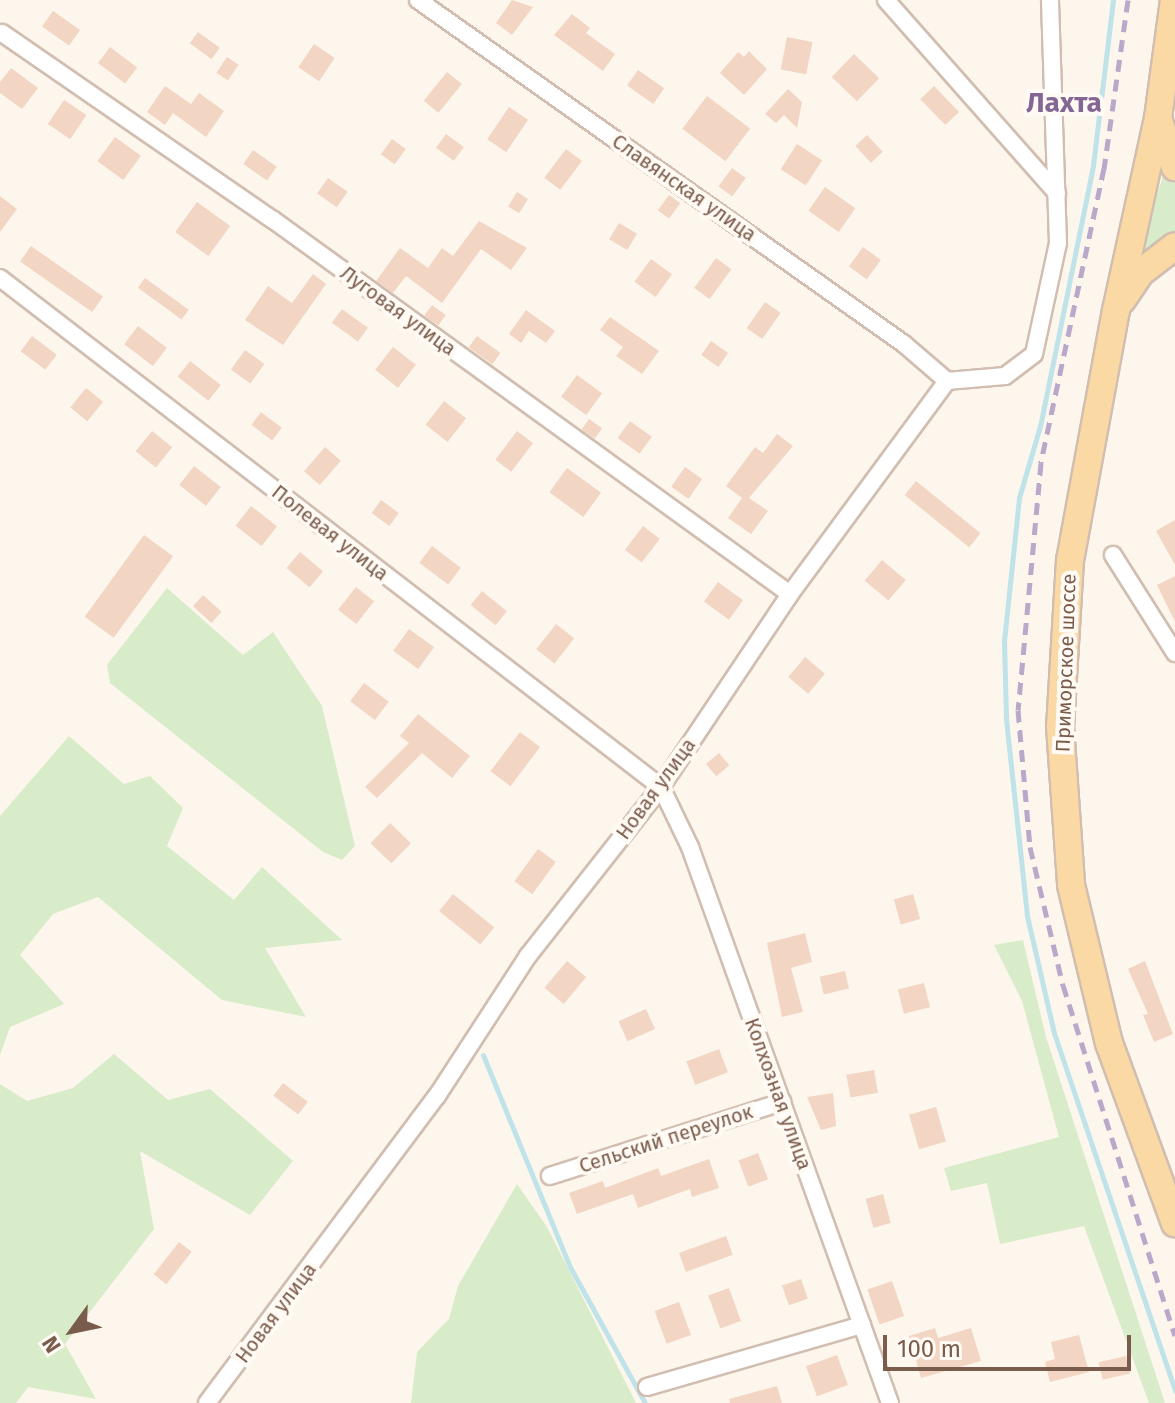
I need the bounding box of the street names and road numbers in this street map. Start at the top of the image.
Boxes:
street label: Славянская улица [607,129,761,247]
street label: Луговая улица [336,261,460,361]
street label: Полевая улица [267,480,393,586]
street label: Приморское шоссе [1051,573,1081,753]
street label: Новая улица [611,734,701,844]
street label: Колхозная улица [739,1015,817,1173]
street label: Сельский переулок [576,1100,756,1178]
street label: Новая улица [231,1258,321,1368]

